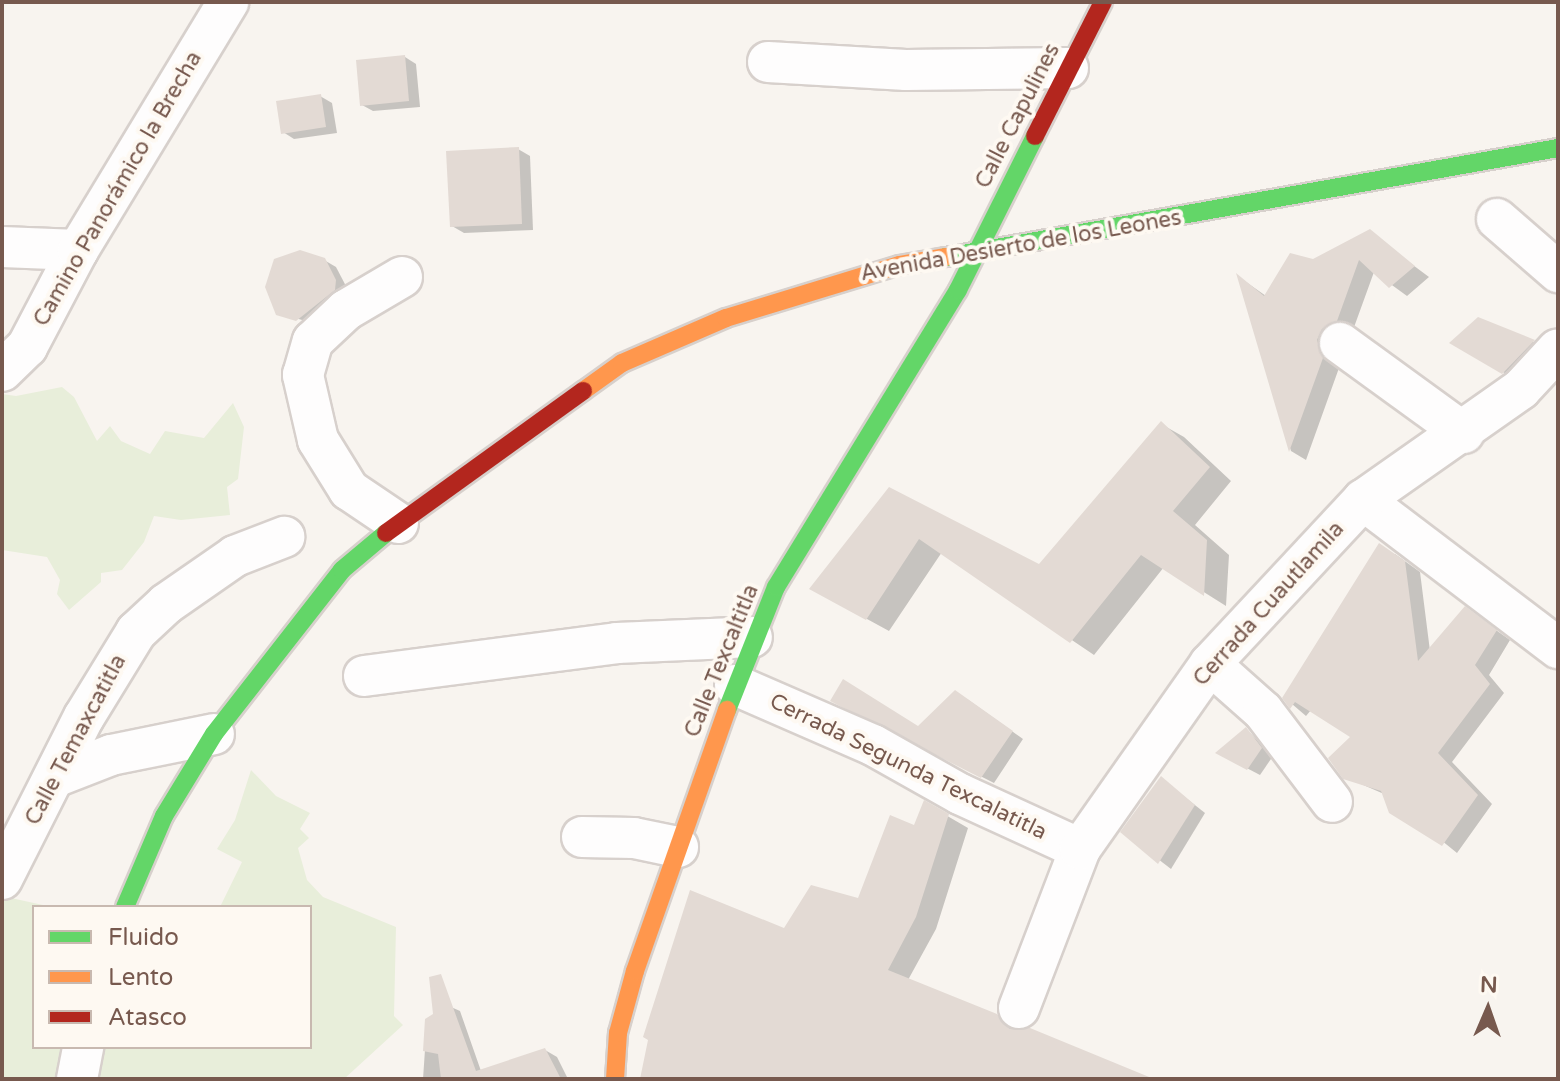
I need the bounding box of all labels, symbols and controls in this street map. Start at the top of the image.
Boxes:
street label: Calle Capulines [970,39,1066,193]
street label: Camino Panorámico la Brecha [28,47,208,331]
street label: Avenida Desierto de los Leones [859,205,1183,287]
street label: Cerrada Cuautlamila [1188,516,1350,692]
street label: Calle Texcaltitla [679,581,765,741]
street label: Calle Temaxcatitla [20,650,132,830]
street label: Cerrada Segunda Texcalatitla [765,688,1051,846]
legend [32,905,312,1049]
text: Fluido [108,923,179,952]
text: Lento [108,963,173,992]
north arrow [1448,969,1528,1049]
text: N [1480,972,1498,998]
text: Atasco [108,1003,187,1032]

